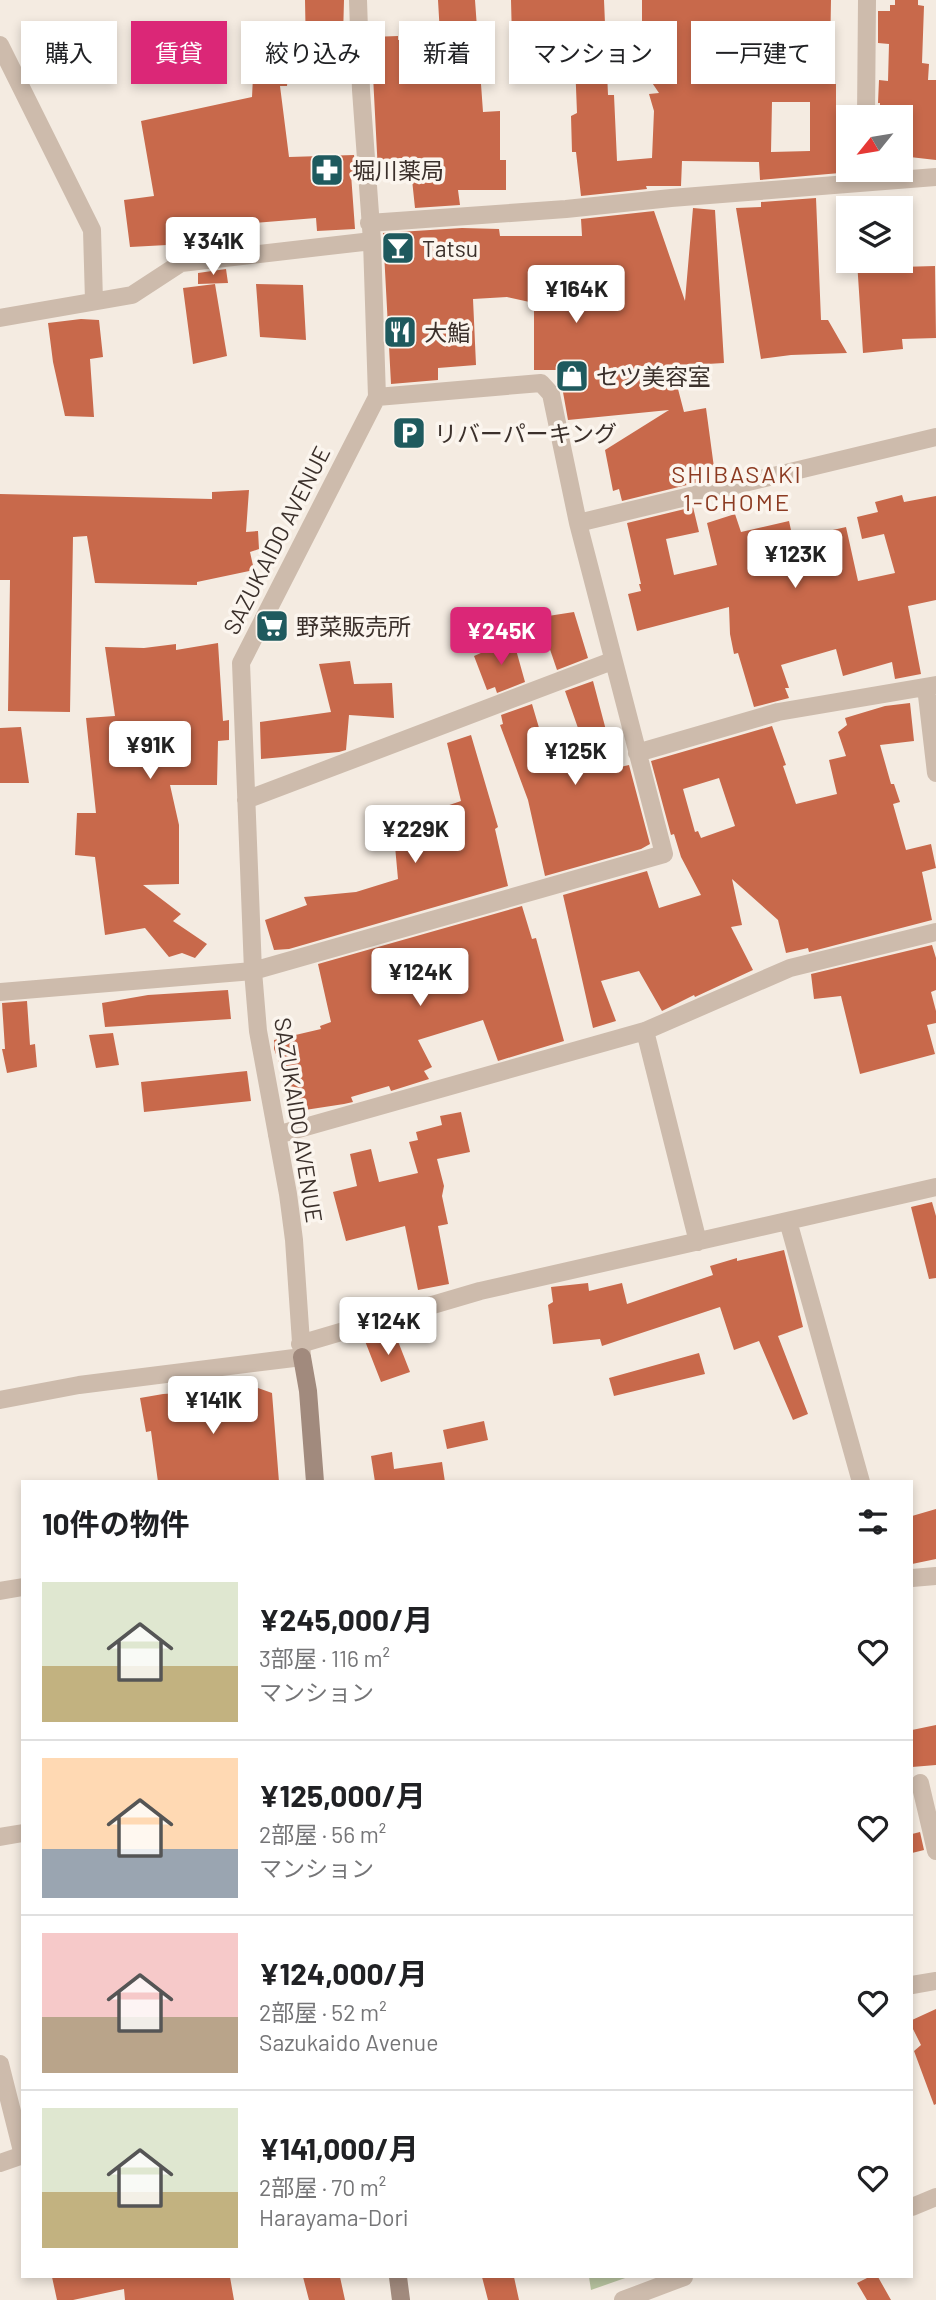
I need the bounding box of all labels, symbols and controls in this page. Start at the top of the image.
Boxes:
chip: 購入 [21,21,117,84]
chip: 賃貸 [131,21,227,84]
chip: 絞り込み [241,21,385,84]
chip: 新着 [399,21,495,84]
chip: マンション [509,21,677,84]
chip: 一戸建て [691,21,835,84]
north arrow [836,105,914,182]
map controls [836,105,913,273]
pharmacy icon: 堀川薬局 [308,151,346,189]
place label: 堀川薬局 [352,156,444,184]
button: layers [836,196,913,273]
pin: ¥341K [164,218,262,277]
text: ¥341K [182,226,244,254]
bar icon: Tatsu [379,229,417,267]
place label: Tatsu [422,234,478,262]
pin: ¥164K [527,266,625,325]
text: ¥164K [544,274,608,302]
restaurant icon: 大鮨 [381,313,419,351]
place label: 大鮨 [424,318,470,346]
shop icon: セツ美容室 [553,357,591,395]
place label: セツ美容室 [596,362,711,390]
parking icon: リバーパーキング [390,414,428,452]
place label: リバーパーキング [434,419,617,447]
street label: SAZUKAIDO AVENUE [216,441,336,639]
district label: SHIBASAKI 1-CHOME [671,459,803,516]
pin: ¥123K [746,530,844,590]
text: ¥123K [763,539,827,567]
supermarket icon: 野菜販売所 [253,607,291,645]
pin: ¥245K [452,608,550,667]
place label: 野菜販売所 [296,612,411,640]
text: ¥245K [466,616,536,644]
pin: ¥91K [109,722,191,781]
pin: ¥125K [526,728,624,787]
text: ¥91K [125,730,175,758]
text: ¥125K [543,736,607,764]
pin: ¥229K [366,806,464,865]
text: ¥229K [381,814,449,842]
pin: ¥124K [371,948,469,1008]
text: ¥124K [387,957,453,985]
street label: SAZUKAIDO AVENUE [269,1015,329,1225]
pin: ¥124K [339,1298,437,1357]
text: ¥124K [355,1306,421,1334]
pin: ¥141K [164,1376,262,1436]
text: ¥141K [184,1385,242,1413]
icon: filters [854,1503,892,1541]
text: 10件の物件 [42,1505,190,1541]
text: ¥245,000/月 [259,1601,433,1637]
icon: home [98,1610,182,1694]
icon: heart [854,1633,892,1671]
text: 3部屋 · 116 m² [259,1644,390,1672]
text: マンション [259,1678,374,1706]
text: ¥125,000/月 [259,1777,426,1813]
icon: home [98,1786,182,1870]
icon: heart [854,1809,892,1847]
text: 2部屋 · 56 m² [259,1820,386,1848]
text: マンション [259,1854,374,1882]
text: ¥124,000/月 [259,1955,428,1991]
icon: home [98,1961,182,2045]
icon: heart [854,1984,892,2022]
text: 2部屋 · 52 m² [259,1998,387,2026]
text: Sazukaido Avenue [259,2028,438,2056]
text: ¥141,000/月 [259,2130,419,2166]
icon: home [98,2136,182,2220]
icon: heart [854,2159,892,2197]
text: 2部屋 · 70 m² [259,2173,386,2201]
text: Harayama-Dori [259,2203,409,2231]

